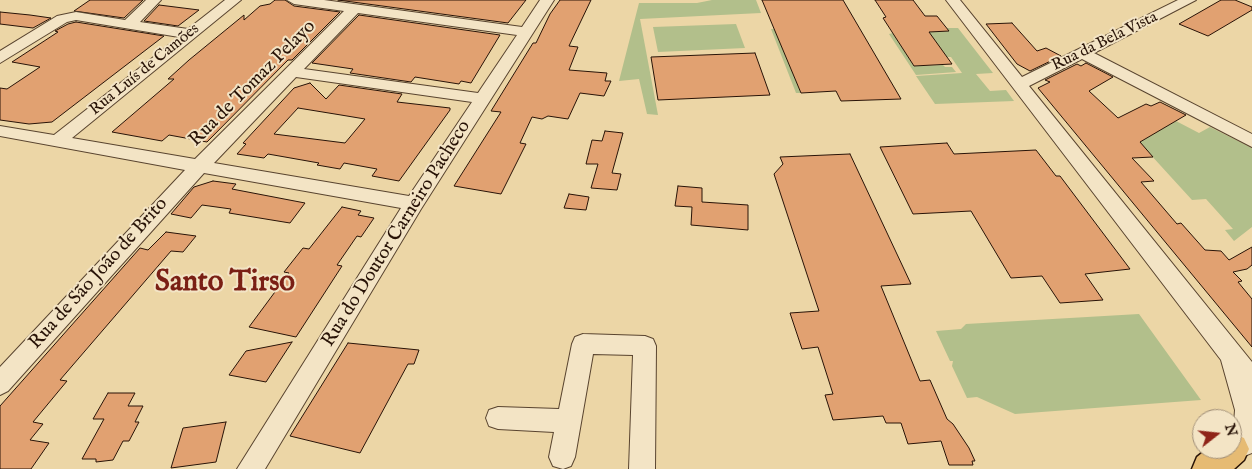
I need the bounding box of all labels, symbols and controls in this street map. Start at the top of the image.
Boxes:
street label: Rua da Bela Vista [1049,8,1161,76]
street label: Rua de Tomaz Pelayo [185,16,321,152]
street label: Rua Luís de Camões [86,20,204,120]
street label: Rua do Doutor Carneiro Pacheco [318,117,476,351]
street label: Rua de São João de Brito [25,193,173,355]
district label: Santo Tirso [155,267,295,301]
north arrow [1192,409,1242,459]
text: N [1220,422,1241,438]

